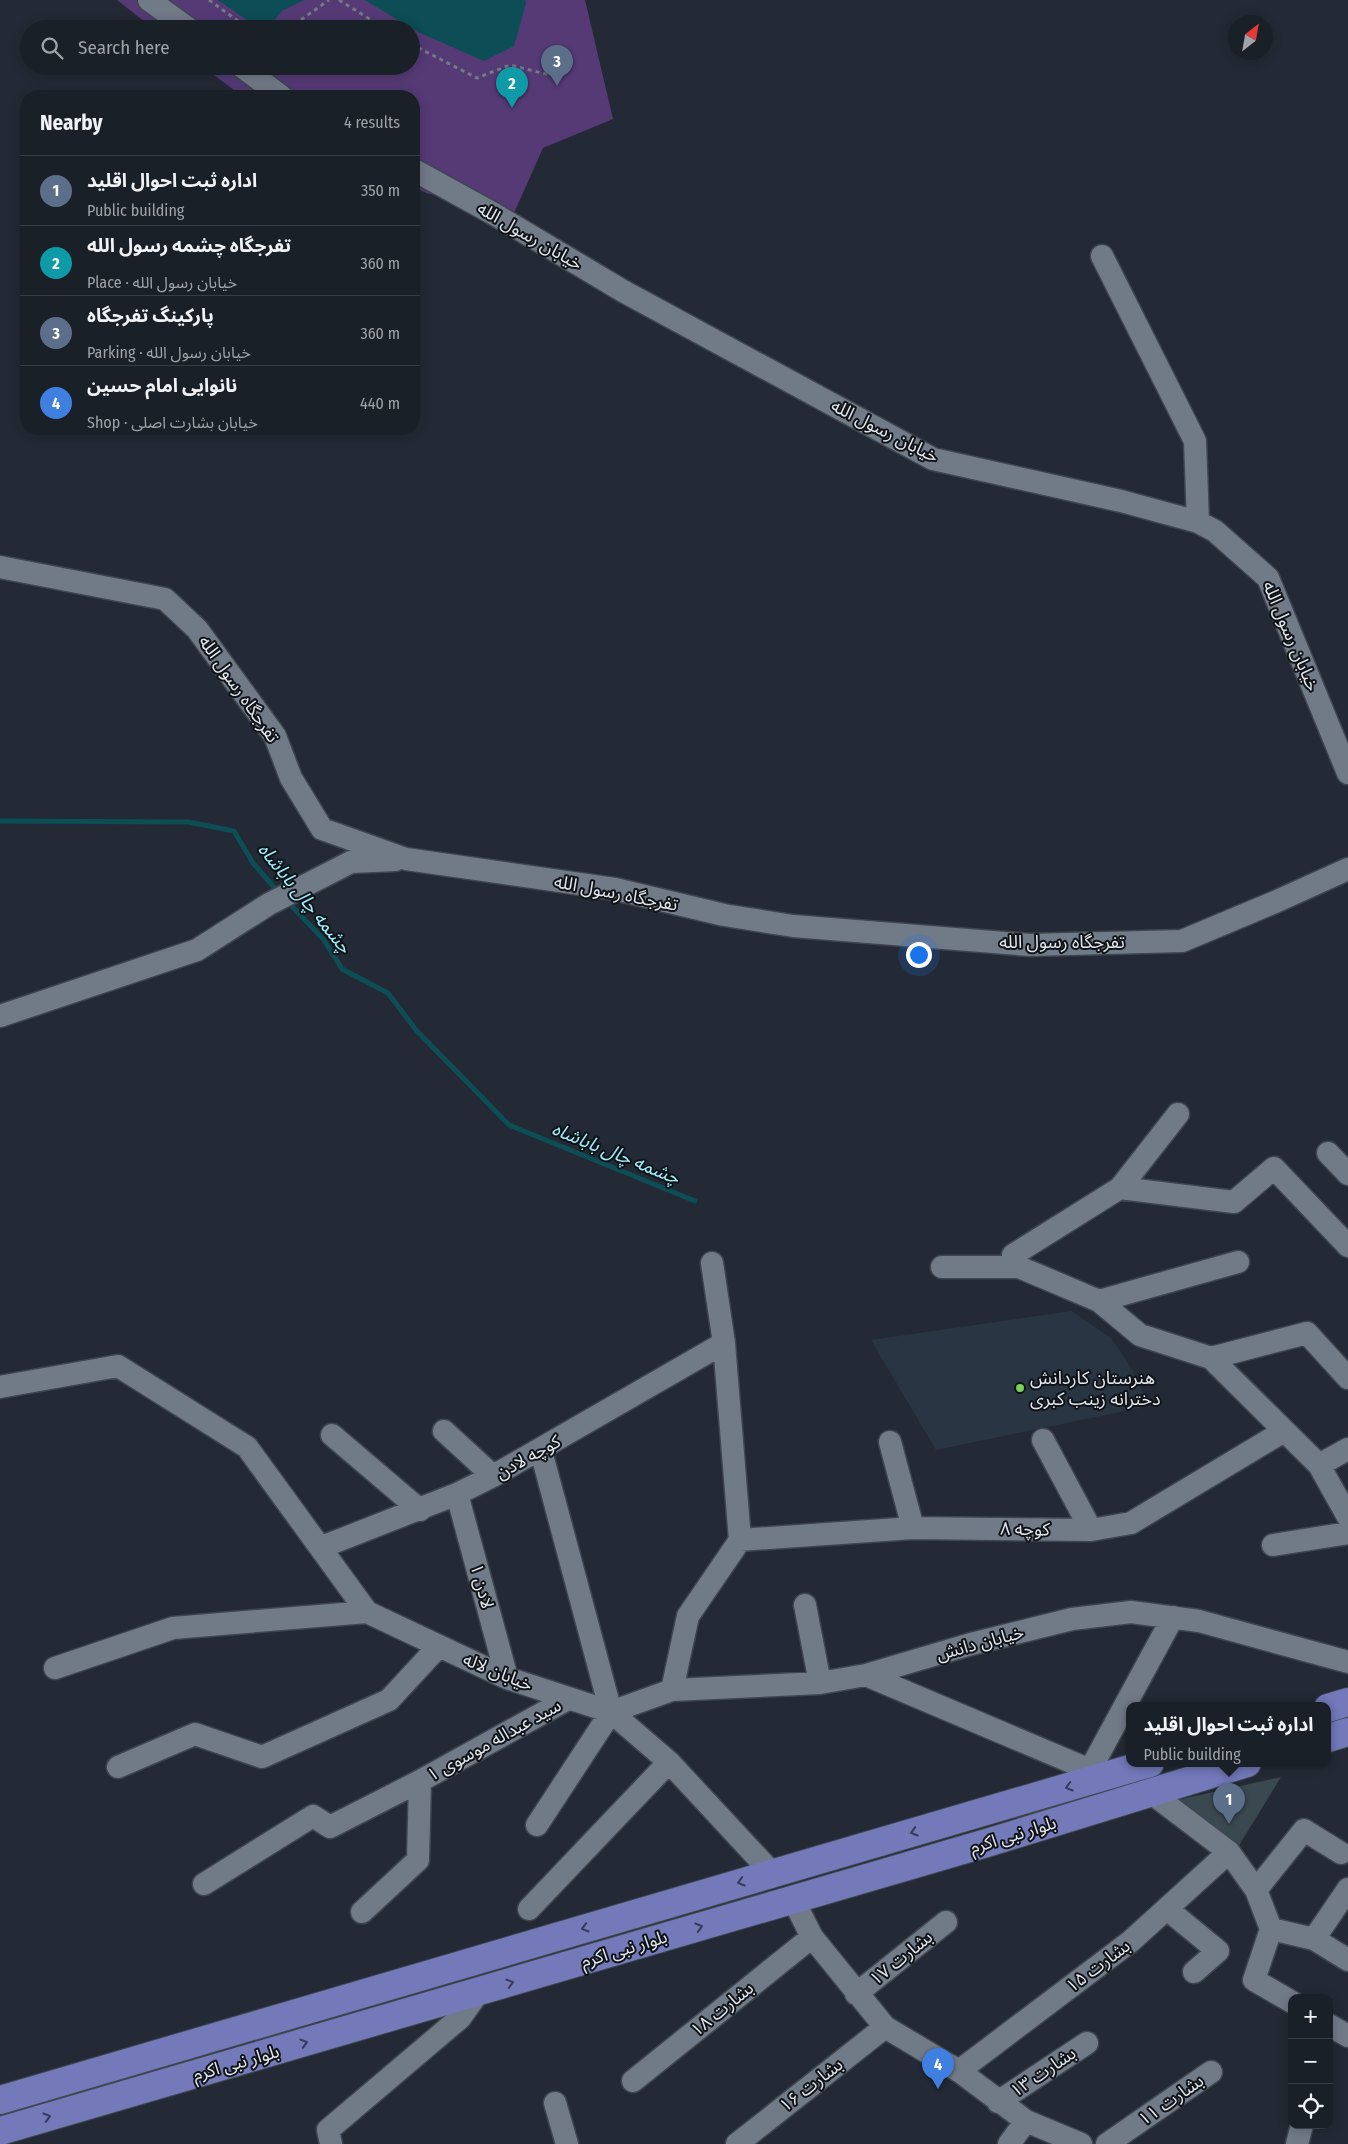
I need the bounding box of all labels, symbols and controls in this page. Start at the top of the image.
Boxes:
north arrow [1228,15,1273,60]
search box [20,20,420,75]
icon: search [38,34,66,62]
text: Search here [78,36,170,59]
pin: 3 [541,45,573,86]
pin: 2 [496,67,528,108]
text: Nearby [40,110,102,136]
text: 4 results [344,113,400,132]
text: اداره ثبت احوال اقلید [87,169,257,192]
text: 1 [53,181,59,200]
text: 350 m [361,181,400,200]
street label: خیابان رسول الله [474,197,586,275]
text: Public building [87,201,184,220]
text: تفرجگاه چشمه رسول الله [87,234,291,257]
text: 2 [52,254,60,273]
text: 360 m [360,254,400,273]
text: Place · خیابان رسول الله [87,273,237,292]
text: پارکینگ تفرجگاه [87,304,214,327]
text: 3 [52,324,60,343]
text: 360 m [360,324,400,343]
text: Parking · خیابان رسول الله [87,343,251,362]
text: نانوایی امام حسین [87,374,237,397]
text: 4 [52,394,60,413]
text: 440 m [360,394,400,413]
street label: خیابان رسول الله [828,394,942,468]
text: Shop · خیابان بشارت اصلی [87,413,258,432]
street label: خیابان رسول الله [1258,578,1324,694]
street label: تفرجگاه رسول الله [194,631,284,747]
water label: چشمه چال باباشاه [253,838,357,959]
street label: تفرجگاه رسول الله [552,870,680,916]
street label: تفرجگاه رسول الله [999,931,1125,953]
your location [906,942,932,968]
water label: چشمه چال باباشاه [548,1117,684,1190]
place label: هنرستان کاردانش دخترانه زینب کبری [1030,1367,1161,1410]
marker: هنرستان کاردانش دخترانه زینب کبری [1014,1382,1026,1394]
street label: کوچه لادن [492,1430,565,1484]
street label: کوچه ۸ [1000,1518,1051,1540]
street label: لادن ۱ [465,1561,499,1611]
street label: خیابان دانش [934,1621,1026,1665]
street label: خیابان لاله [460,1648,536,1696]
street label: سید عبداله موسوی ۱ [423,1694,565,1786]
popup [1126,1702,1331,1767]
text: اداره ثبت احوال اقلید [1143,1713,1314,1736]
text: Public building [1143,1745,1241,1764]
one-way arrow [1066,1781,1074,1791]
pin: 1 [1213,1783,1245,1824]
street label: بلوار نبی اکرم [967,1811,1060,1861]
one-way arrow [910,1827,918,1837]
one-way arrow [737,1877,745,1887]
one-way arrow [581,1922,589,1932]
one-way arrow [695,1922,703,1932]
street label: بلوار نبی اکرم [578,1925,671,1975]
street label: بشارت ۱۷ [865,1926,937,1990]
street label: بشارت ۱۵ [1062,1935,1134,1997]
street label: بشارت ۱۸ [686,1977,758,2041]
one-way arrow [506,1979,514,1989]
map controls [1288,1994,1333,2129]
button: + [1288,1994,1333,2039]
one-way arrow [299,2039,307,2049]
button: − [1288,2039,1333,2084]
street label: بلوار نبی اکرم [190,2040,283,2089]
street label: بشارت ۱۳ [1006,2042,1080,2102]
pin: 4 [922,2048,954,2089]
street label: بشارت ۱۶ [775,2053,847,2117]
street label: بشارت ۱۱ [1134,2070,1208,2130]
button: locate [1288,2084,1333,2129]
one-way arrow [42,2113,50,2123]

